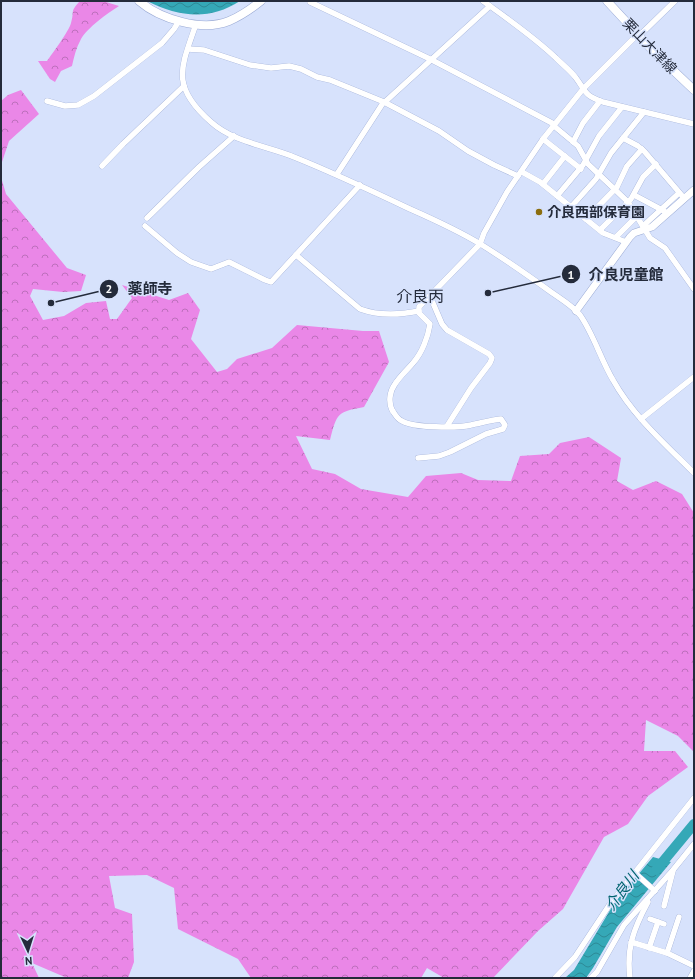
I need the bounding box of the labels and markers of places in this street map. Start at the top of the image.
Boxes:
place label: 介良西部保育園 [547,203,645,221]
marker: 介良西部保育園 [534,207,544,217]
callout: 介良児童館 [561,261,672,288]
callout: 薬師寺 [99,276,180,303]

